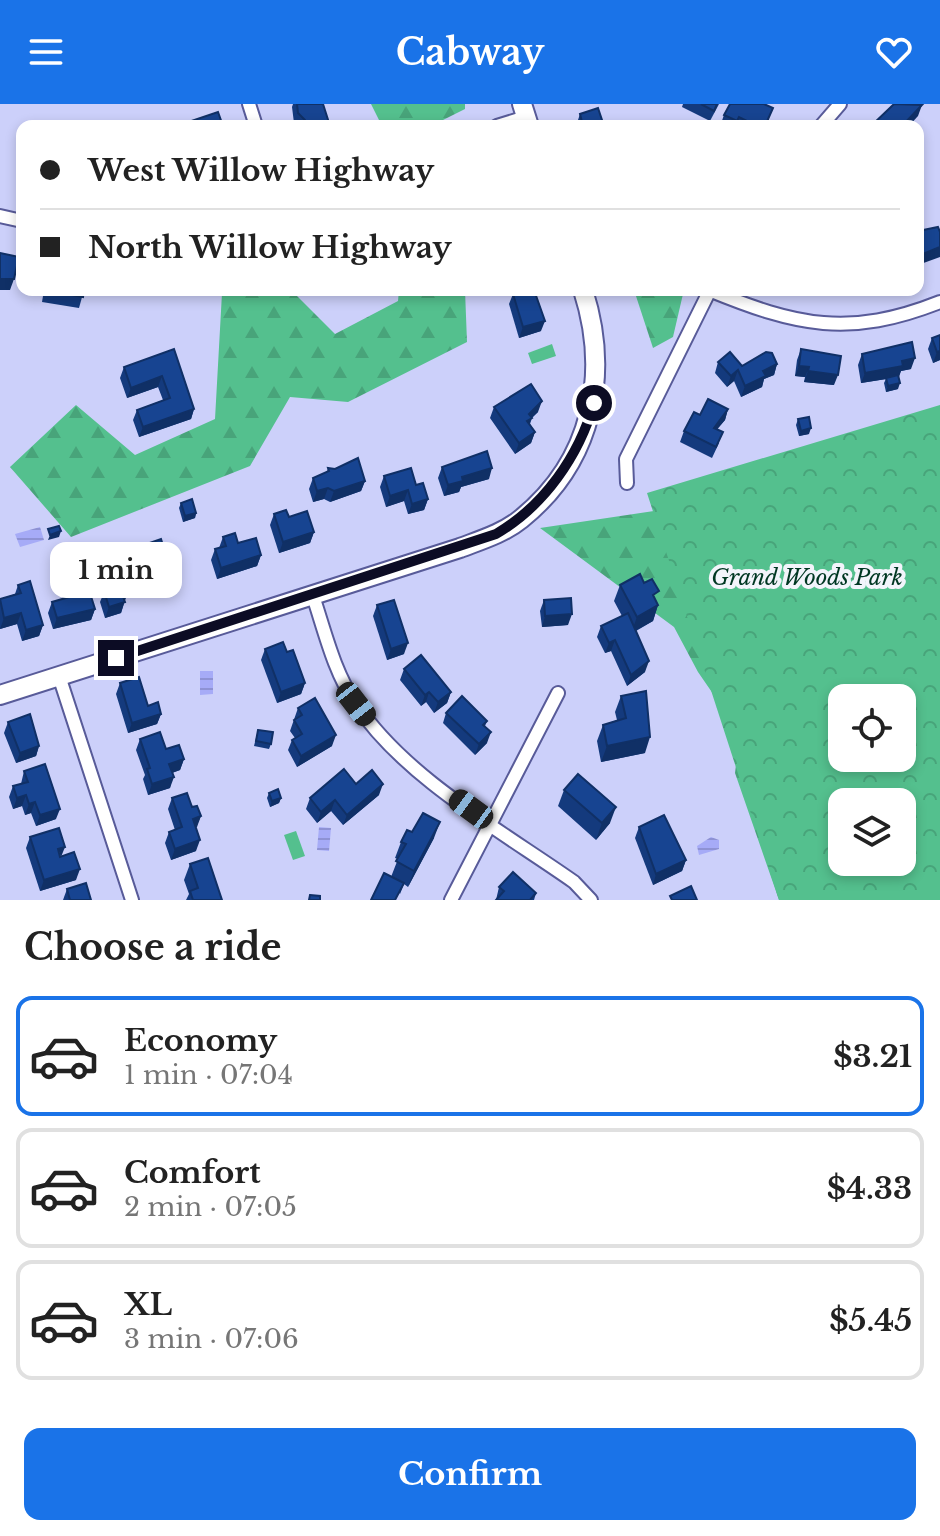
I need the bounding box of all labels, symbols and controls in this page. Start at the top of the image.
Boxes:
icon: menu [24,30,68,74]
text: Cabway [396,30,544,75]
icon: heart [872,30,916,74]
text: West Willow Highway [88,152,434,189]
text: North Willow Highway [88,229,452,266]
route start [576,385,612,421]
callout: 1 min [50,542,182,598]
text: 1 min [78,554,154,586]
park label: Grand Woods Park [711,564,903,591]
route end [98,640,134,676]
car [332,678,380,730]
map controls [828,684,916,876]
button: locate [828,684,916,772]
car [445,785,497,833]
button: layers [828,788,916,876]
text: Choose a ride [24,925,281,970]
icon: car [28,1020,100,1092]
text: Economy [124,1022,277,1059]
text: $3.21 [833,1038,912,1075]
text: 1 min · 07:04 [124,1059,293,1091]
icon: car [28,1152,100,1224]
text: Comfort [124,1154,261,1191]
text: $4.33 [827,1170,912,1207]
text: 2 min · 07:05 [124,1191,297,1223]
icon: car [28,1284,100,1356]
text: XL [124,1286,172,1323]
text: $5.45 [829,1302,912,1339]
text: 3 min · 07:06 [124,1323,299,1355]
button: Confirm [24,1428,916,1520]

